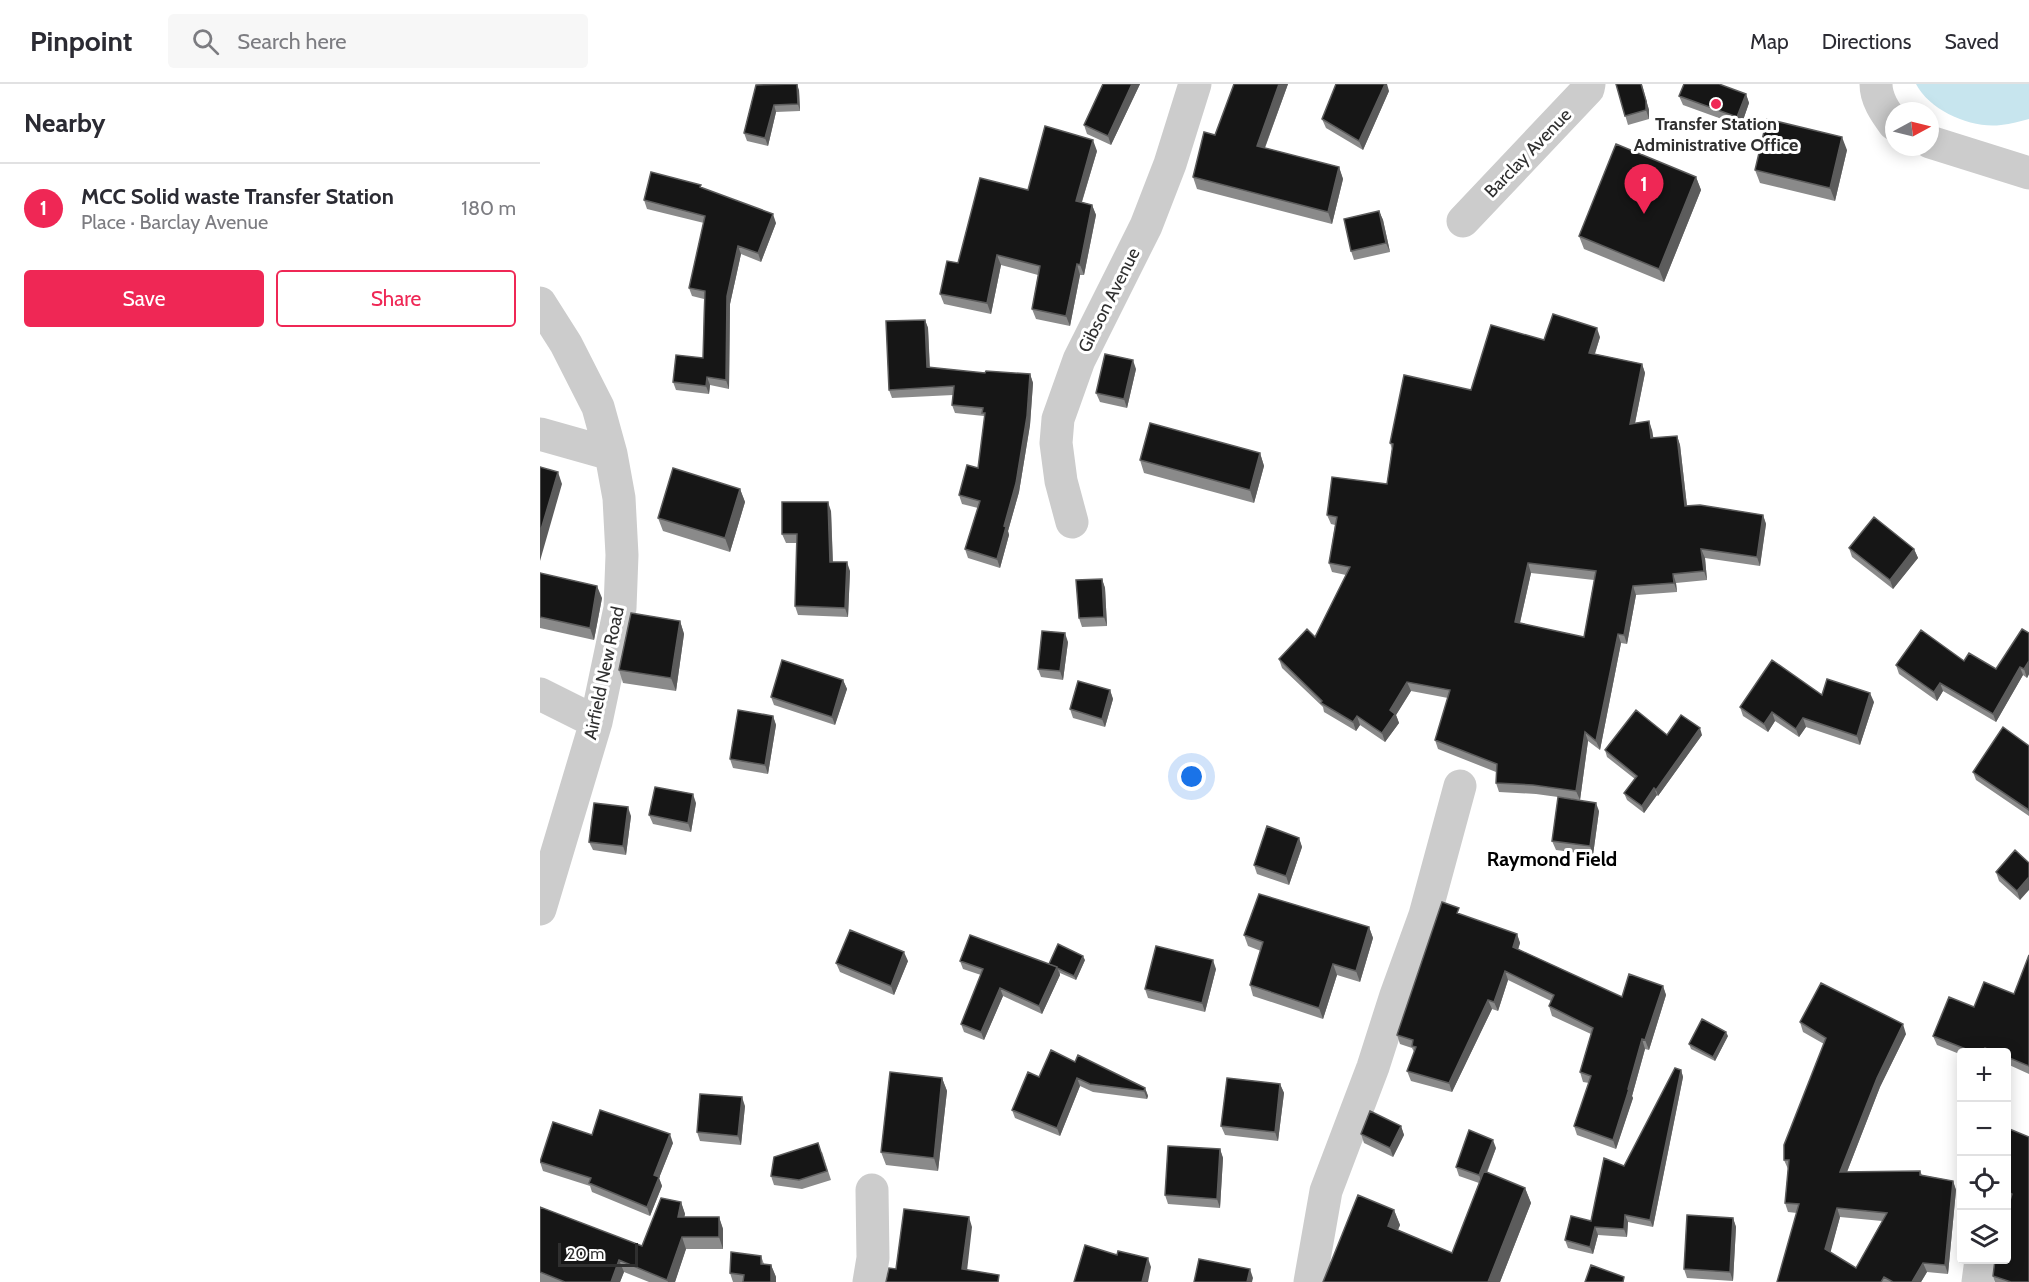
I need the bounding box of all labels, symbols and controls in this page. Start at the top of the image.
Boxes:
search box [168,14,588,68]
text: Pinpoint [30,24,132,58]
icon: search [189,25,222,58]
text: Search here [237,28,347,55]
text: Map [1750,29,1789,54]
text: Directions [1822,29,1911,54]
text: Saved [1944,29,1999,54]
marker: Transfer Station Administrative Office [1709,97,1723,111]
north arrow [1885,102,1939,156]
street label: Barclay Avenue [1480,104,1576,202]
text: Nearby [24,107,105,139]
place label: Transfer Station Administrative Office [1634,113,1798,156]
pin: 1 [1624,164,1664,214]
text: MCC Solid waste Transfer Station [81,183,394,210]
text: 1 [40,196,47,220]
text: 180 m [461,196,516,220]
text: Place · Barclay Avenue [81,210,268,234]
street label: Gibson Avenue [1073,244,1145,356]
button: Save [24,270,264,327]
button: Share [276,270,516,327]
street label: Airfield New Road [579,604,629,742]
your location [1177,762,1206,791]
district label: Raymond Field [1487,847,1617,871]
map controls [1957,1048,2011,1264]
button: + [1957,1048,2011,1102]
button: − [1957,1102,2011,1156]
button: locate [1957,1156,2011,1210]
button: layers [1957,1210,2011,1264]
scale bar [558,1240,638,1268]
text: 20 m [567,1244,604,1263]

